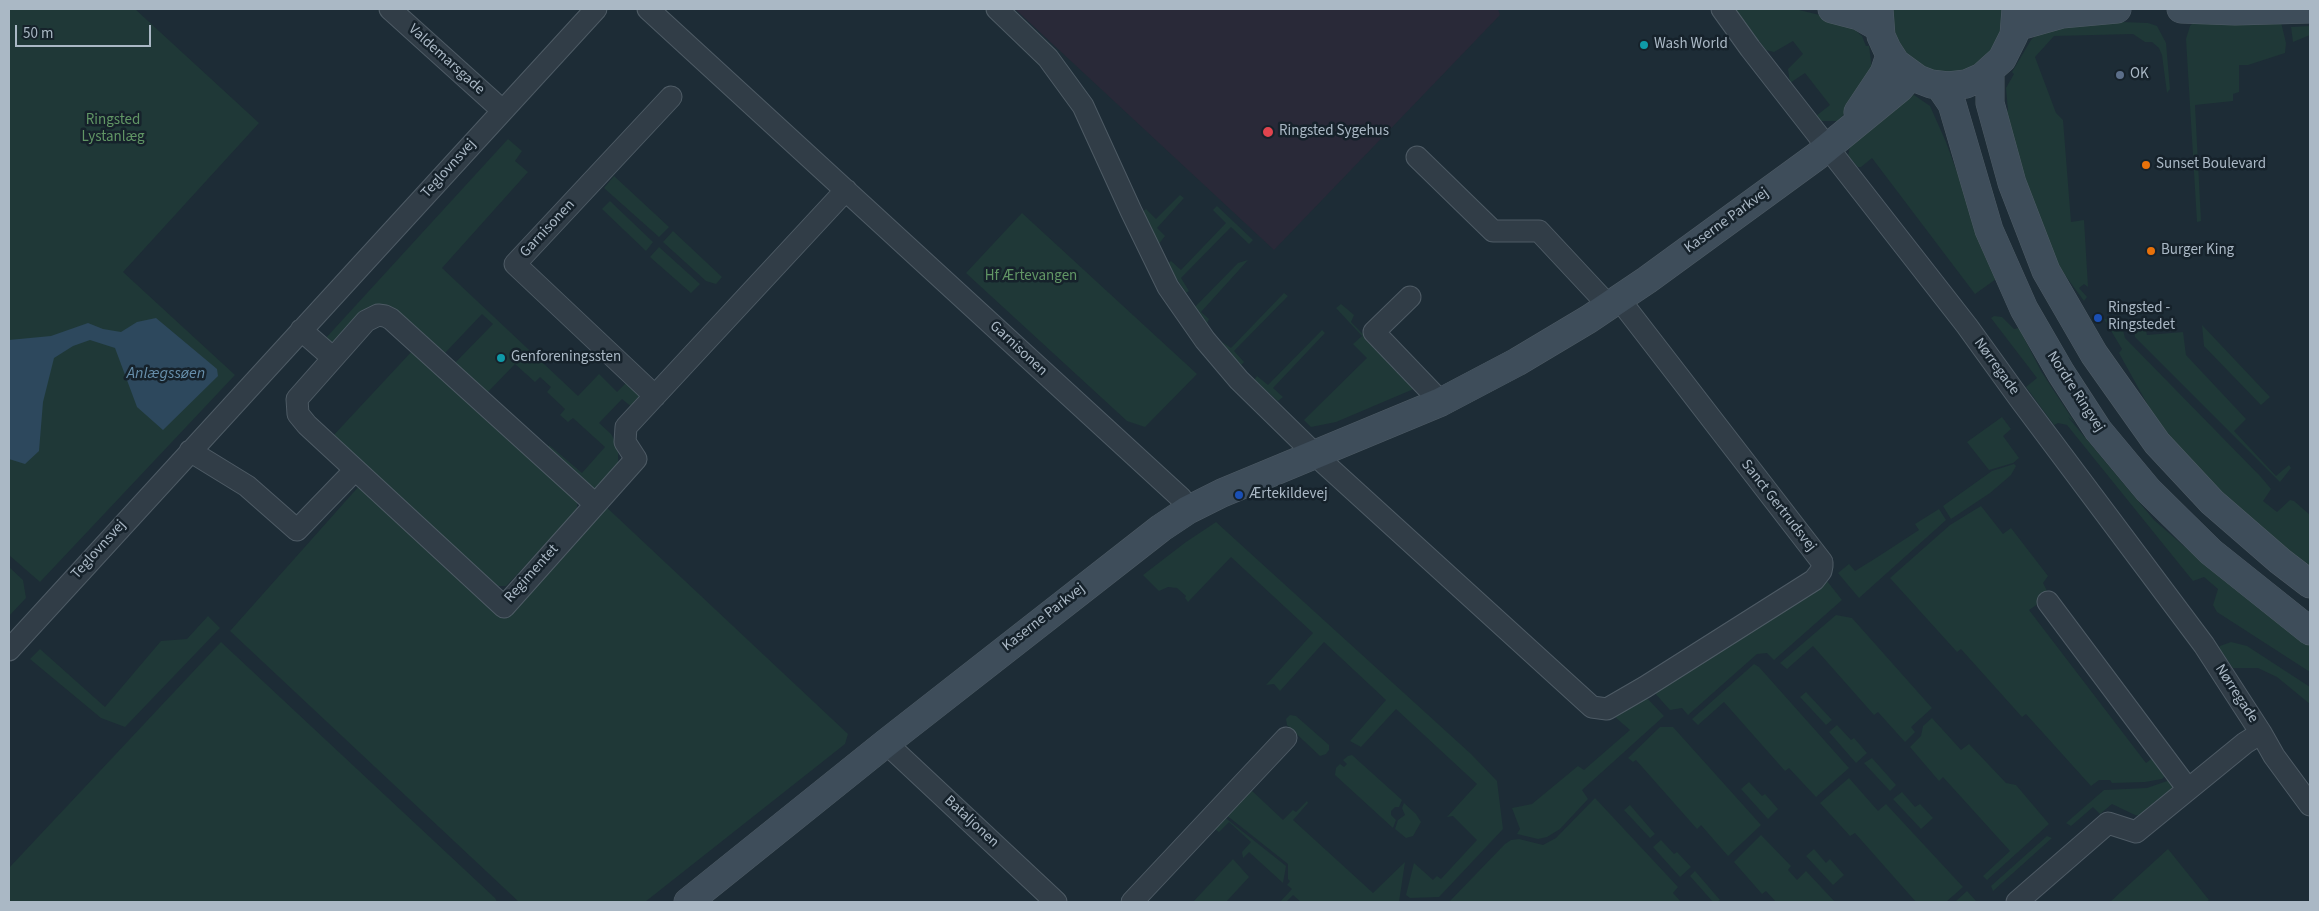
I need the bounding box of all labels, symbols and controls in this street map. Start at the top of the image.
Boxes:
scale bar [18,15,154,47]
street label: Valdemarsgade [404,21,488,99]
text: 50 m [23,23,53,44]
place label: Wash World [1654,36,1728,54]
marker: Wash World [1638,39,1650,51]
place label: OK [2130,66,2149,84]
marker: OK [2114,69,2126,81]
park label: Ringsted Lystanlæg [81,112,145,147]
place label: Ringsted Sygehus [1279,123,1389,141]
marker: Ringsted Sygehus [1261,125,1275,139]
street label: Teglovnsvej [418,136,480,202]
place label: Sunset Boulevard [2156,156,2266,174]
marker: Sunset Boulevard [2140,159,2152,171]
street label: Kaserne Parkvej [1681,184,1773,258]
street label: Garnisonen [517,196,579,262]
place label: Burger King [2161,242,2234,260]
marker: Burger King [2145,245,2157,257]
park label: Hf Ærtevangen [985,268,1077,286]
place label: Ringsted - Ringstedet [2108,300,2175,335]
marker: Ringsted - Ringstedet [2092,312,2104,324]
street label: Garnisonen [985,318,1051,380]
street label: Nørregade [1969,335,2023,399]
street label: Nordre Ringvej [2042,348,2108,436]
place label: Genforeningssten [511,349,621,367]
marker: Genforeningssten [495,352,507,364]
water label: Anlægssøen [127,364,205,384]
street label: Sanct Gertrudsvej [1737,456,1819,556]
place label: Ærtekildevej [1249,486,1328,504]
marker: Ærtekildevej [1233,489,1245,501]
street label: Teglovnsvej [68,517,130,583]
street label: Regimentet [501,541,563,607]
street label: Kaserne Parkvej [999,580,1089,656]
street label: Nørregade [2210,661,2262,727]
street label: Bataljonen [940,792,1002,852]

